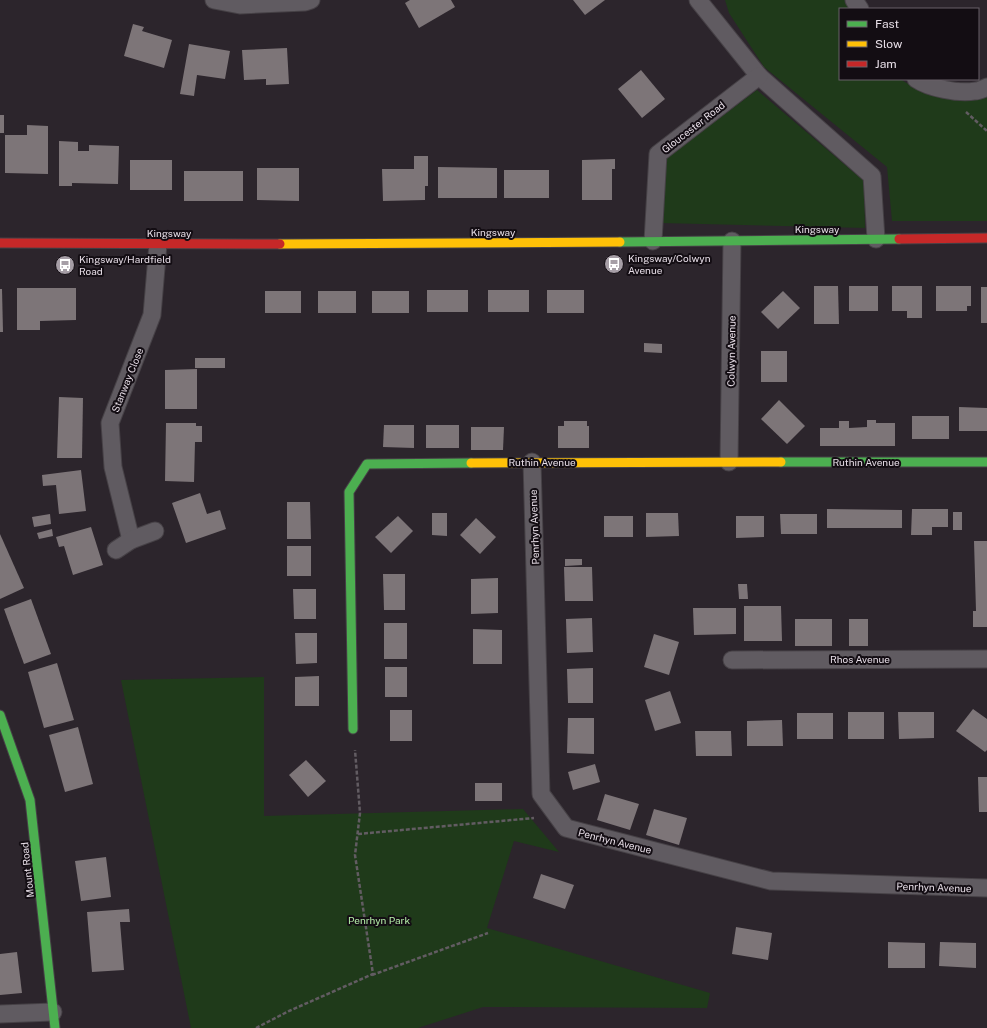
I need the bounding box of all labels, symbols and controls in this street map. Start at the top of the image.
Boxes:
legend [839,8,979,80]
text: Fast [875,17,900,31]
text: Slow [875,37,903,51]
text: Jam [875,57,897,71]
street label: Gloucester Road [659,99,727,155]
street label: Kingsway [795,223,840,235]
street label: Kingsway [471,226,516,238]
street label: Kingsway [147,227,192,239]
place label: Kingsway/Colwyn Avenue [628,252,711,276]
place label: Kingsway/Hardfield Road [79,253,171,277]
bus stop icon: Kingsway/Colwyn Avenue [603,253,625,275]
bus stop icon: Kingsway/Hardfield Road [54,254,76,276]
street label: Colwyn Avenue [724,315,738,387]
street label: Stanway Close [109,346,145,414]
street label: Ruthin Avenue [508,456,576,468]
street label: Ruthin Avenue [832,456,900,468]
street label: Penrhyn Avenue [527,489,541,565]
street label: Rhos Avenue [830,653,890,665]
street label: Penrhyn Avenue [577,826,653,856]
street label: Mount Road [18,842,36,898]
street label: Penrhyn Avenue [896,880,972,894]
park label: Penrhyn Park [348,914,410,926]

